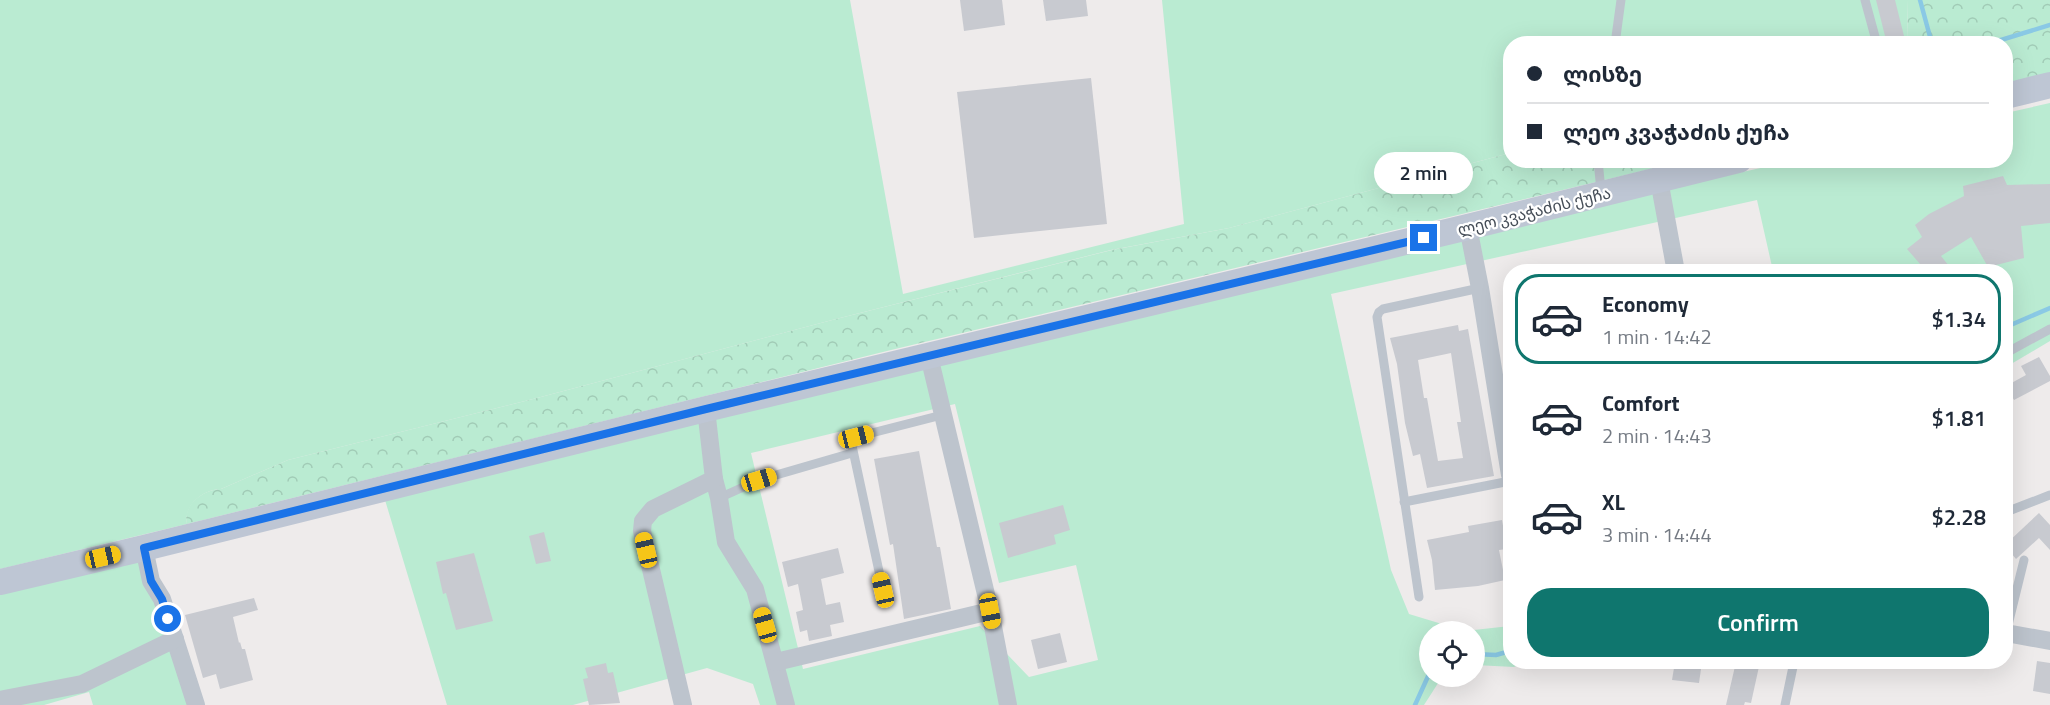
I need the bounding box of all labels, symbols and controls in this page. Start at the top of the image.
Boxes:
text: ლისზე [1563,57,1642,91]
text: ლეო კვაჭაძის ქუჩა [1563,115,1790,149]
callout: 2 min [1374,151,1474,193]
text: 2 min [1399,157,1448,188]
street label: ლეო კვაჭაძის ქუჩა [1455,180,1613,242]
route end [1410,224,1437,251]
text: Economy [1602,287,1689,321]
icon: car [1530,292,1584,346]
text: $1.34 [1931,302,1986,336]
text: 1 min · 14:42 [1602,321,1712,352]
text: Comfort [1602,386,1680,420]
icon: car [1530,391,1584,445]
text: $1.81 [1931,401,1986,435]
text: 2 min · 14:43 [1602,420,1712,451]
car [836,424,876,450]
car [739,466,779,494]
text: XL [1602,485,1625,519]
icon: car [1530,490,1584,544]
text: $2.28 [1931,500,1986,534]
text: 3 min · 14:44 [1602,519,1712,550]
car [633,530,659,570]
car [83,544,123,570]
car [870,570,896,610]
button: Confirm [1527,588,1989,657]
car [978,592,1002,630]
route start [154,605,181,632]
car [751,605,779,645]
map controls [1419,621,1485,687]
button: locate [1419,621,1485,687]

